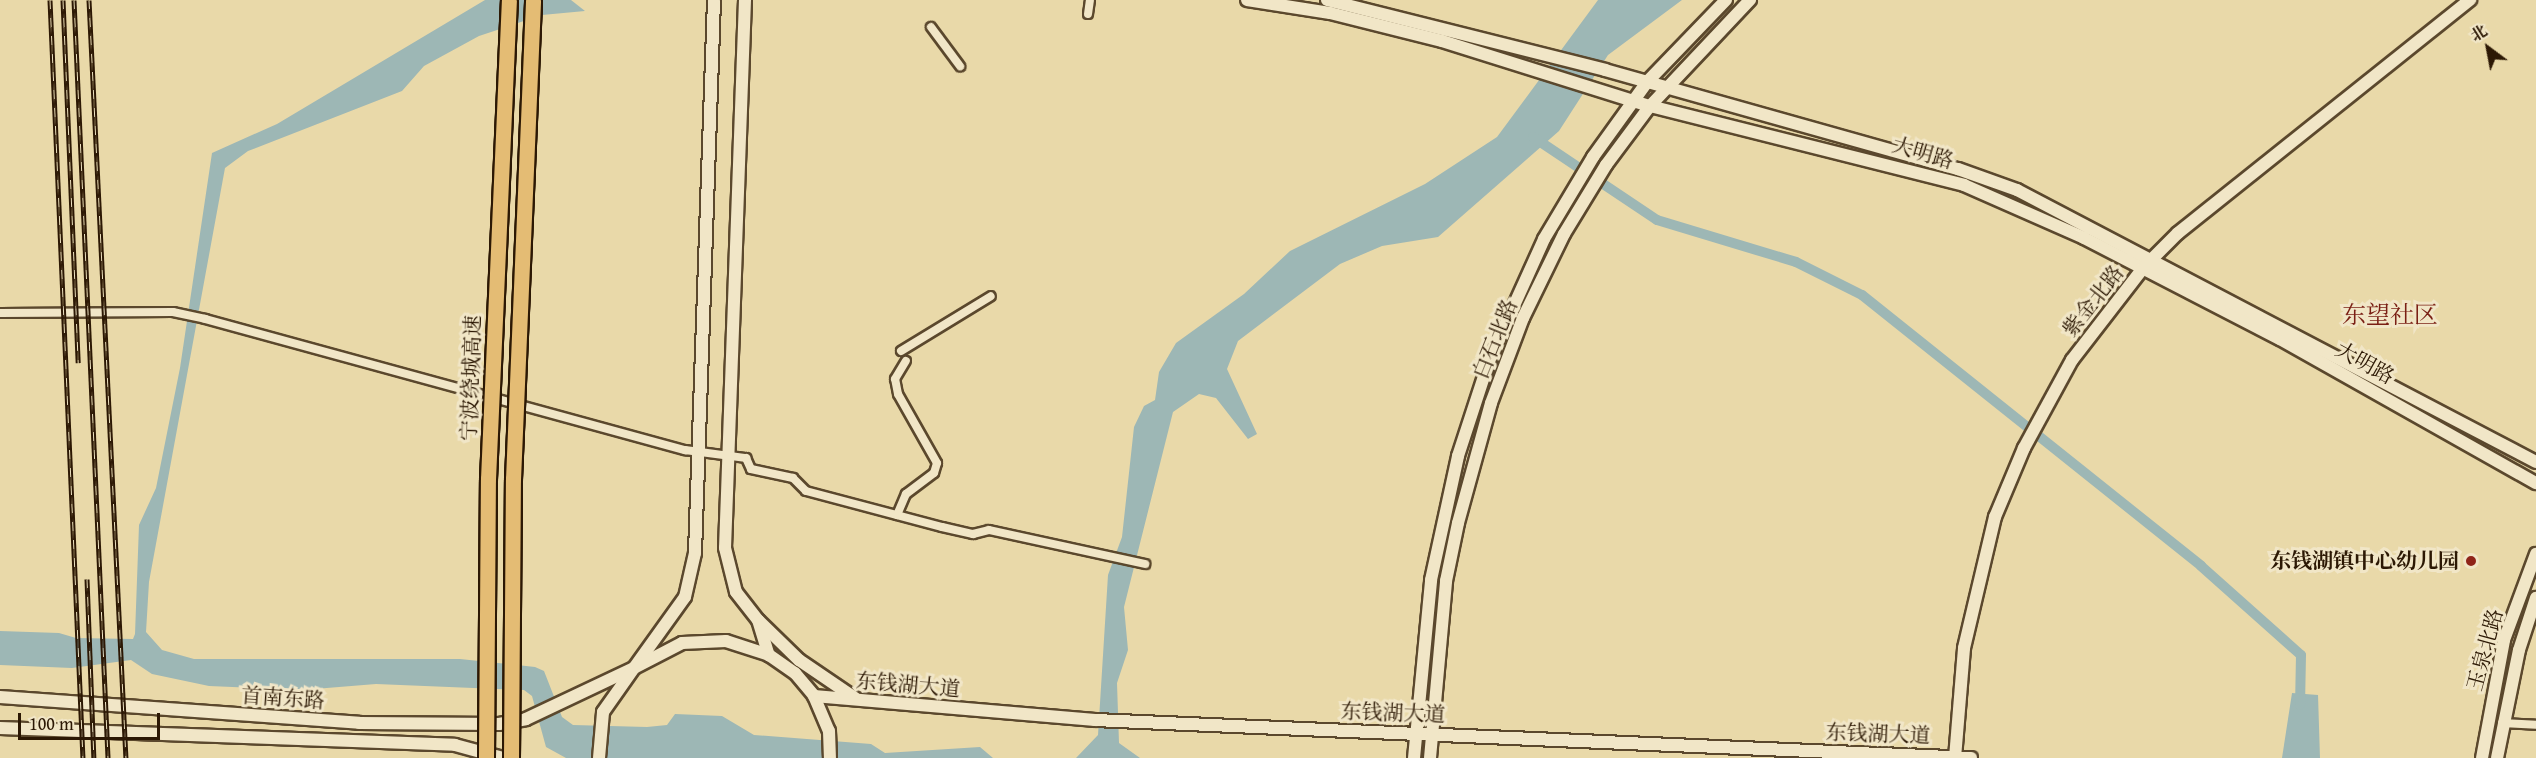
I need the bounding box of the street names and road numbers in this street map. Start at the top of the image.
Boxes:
street label: 大明路 [1889,132,1957,174]
street label: 紫金北路 [2057,260,2129,342]
street label: 白石北路 [1468,295,1522,383]
street label: 宁波绕城高速 [456,315,486,441]
street label: 大明路 [2331,337,2399,389]
street label: 玉泉北路 [2462,606,2508,694]
street label: 东钱湖大道 [855,668,961,702]
street label: 首南东路 [240,683,326,713]
street label: 东钱湖大道 [1340,699,1446,727]
street label: 东钱湖大道 [1825,720,1931,748]

